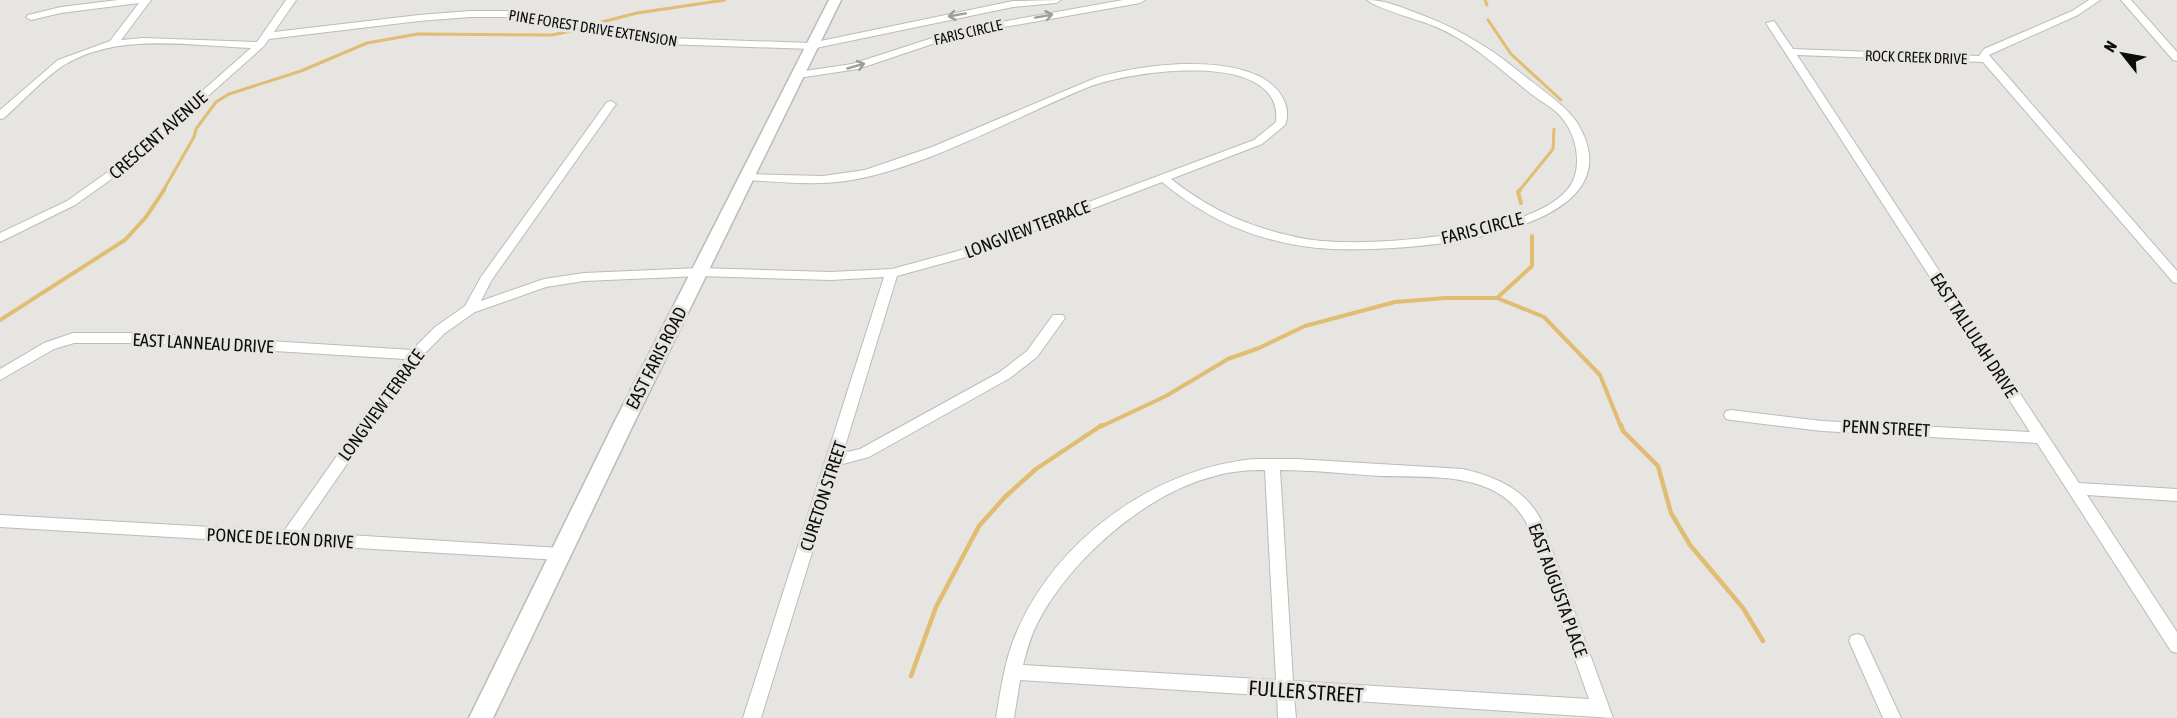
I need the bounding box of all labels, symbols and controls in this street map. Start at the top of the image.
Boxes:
street label: PINE FOREST DRIVE EXTENSION [508,6,678,50]
one-way arrow [948,10,967,21]
one-way arrow [1034,10,1053,21]
street label: FARIS CIRCLE [932,16,1004,48]
north arrow [2093,24,2153,84]
text: N [2100,38,2120,55]
street label: ROCK CREEK DRIVE [1865,47,1968,67]
one-way arrow [846,59,865,71]
street label: CRESCENT AVENUE [105,87,212,183]
street label: LONGVIEW TERRACE [962,195,1093,262]
street label: FARIS CIRCLE [1439,208,1525,248]
street label: EAST TALLULAH DRIVE [1926,269,2022,401]
street label: EAST FARIS ROAD [621,303,691,413]
street label: EAST LANNEAU DRIVE [132,329,274,357]
street label: LONGVIEW TERRACE [334,345,428,465]
street label: PENN STREET [1842,415,1931,441]
street label: CURETON STREET [795,438,851,554]
street label: EAST AUGUSTA PLACE [1524,520,1592,660]
street label: PONCE DE LEON DRIVE [206,524,354,552]
street label: FULLER STREET [1248,675,1364,707]

